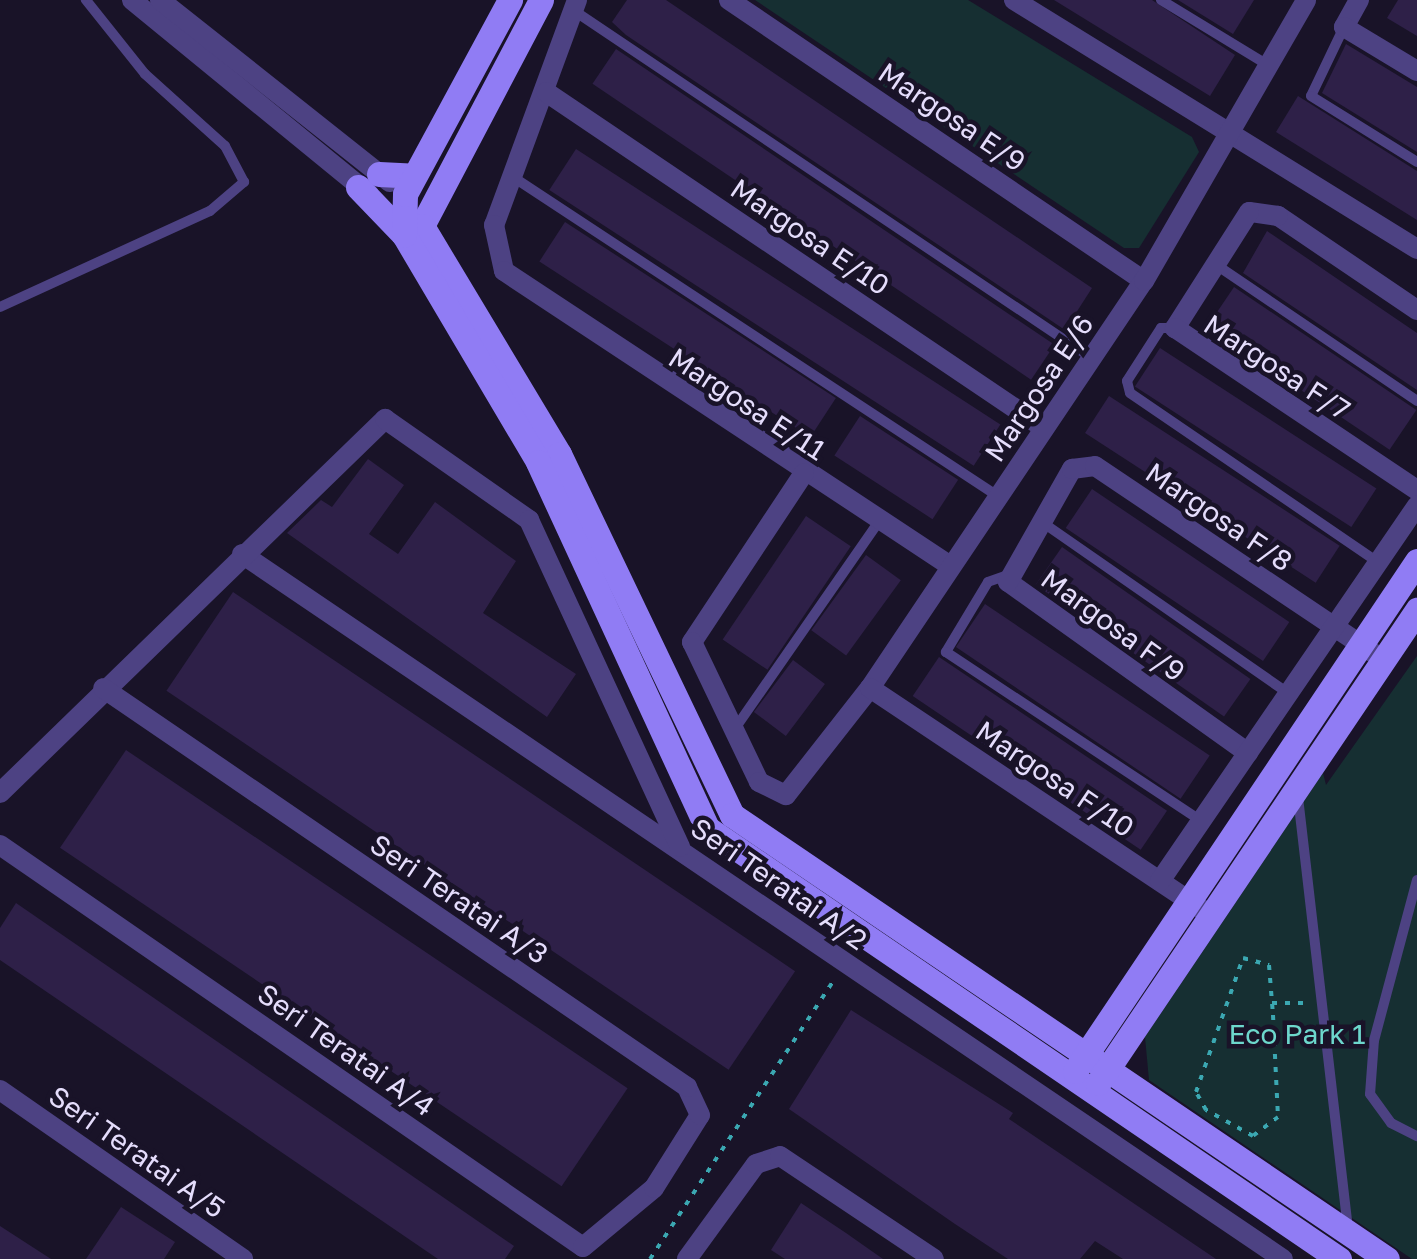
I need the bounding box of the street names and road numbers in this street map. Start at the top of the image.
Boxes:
street label: Margosa E/9 [872,56,1032,178]
street label: Margosa E/10 [724,172,896,302]
street label: Margosa F/7 [1198,307,1356,427]
street label: Margosa E/6 [978,308,1100,468]
street label: Margosa E/11 [662,341,832,467]
street label: Margosa F/8 [1139,456,1299,578]
street label: Margosa F/9 [1035,562,1191,688]
street label: Margosa F/10 [970,714,1140,844]
street label: Seri Teratai A/2 [685,811,873,957]
street label: Seri Teratai A/3 [364,827,554,971]
street label: Seri Teratai A/4 [251,977,441,1123]
street label: Seri Teratai A/5 [43,1079,231,1225]

